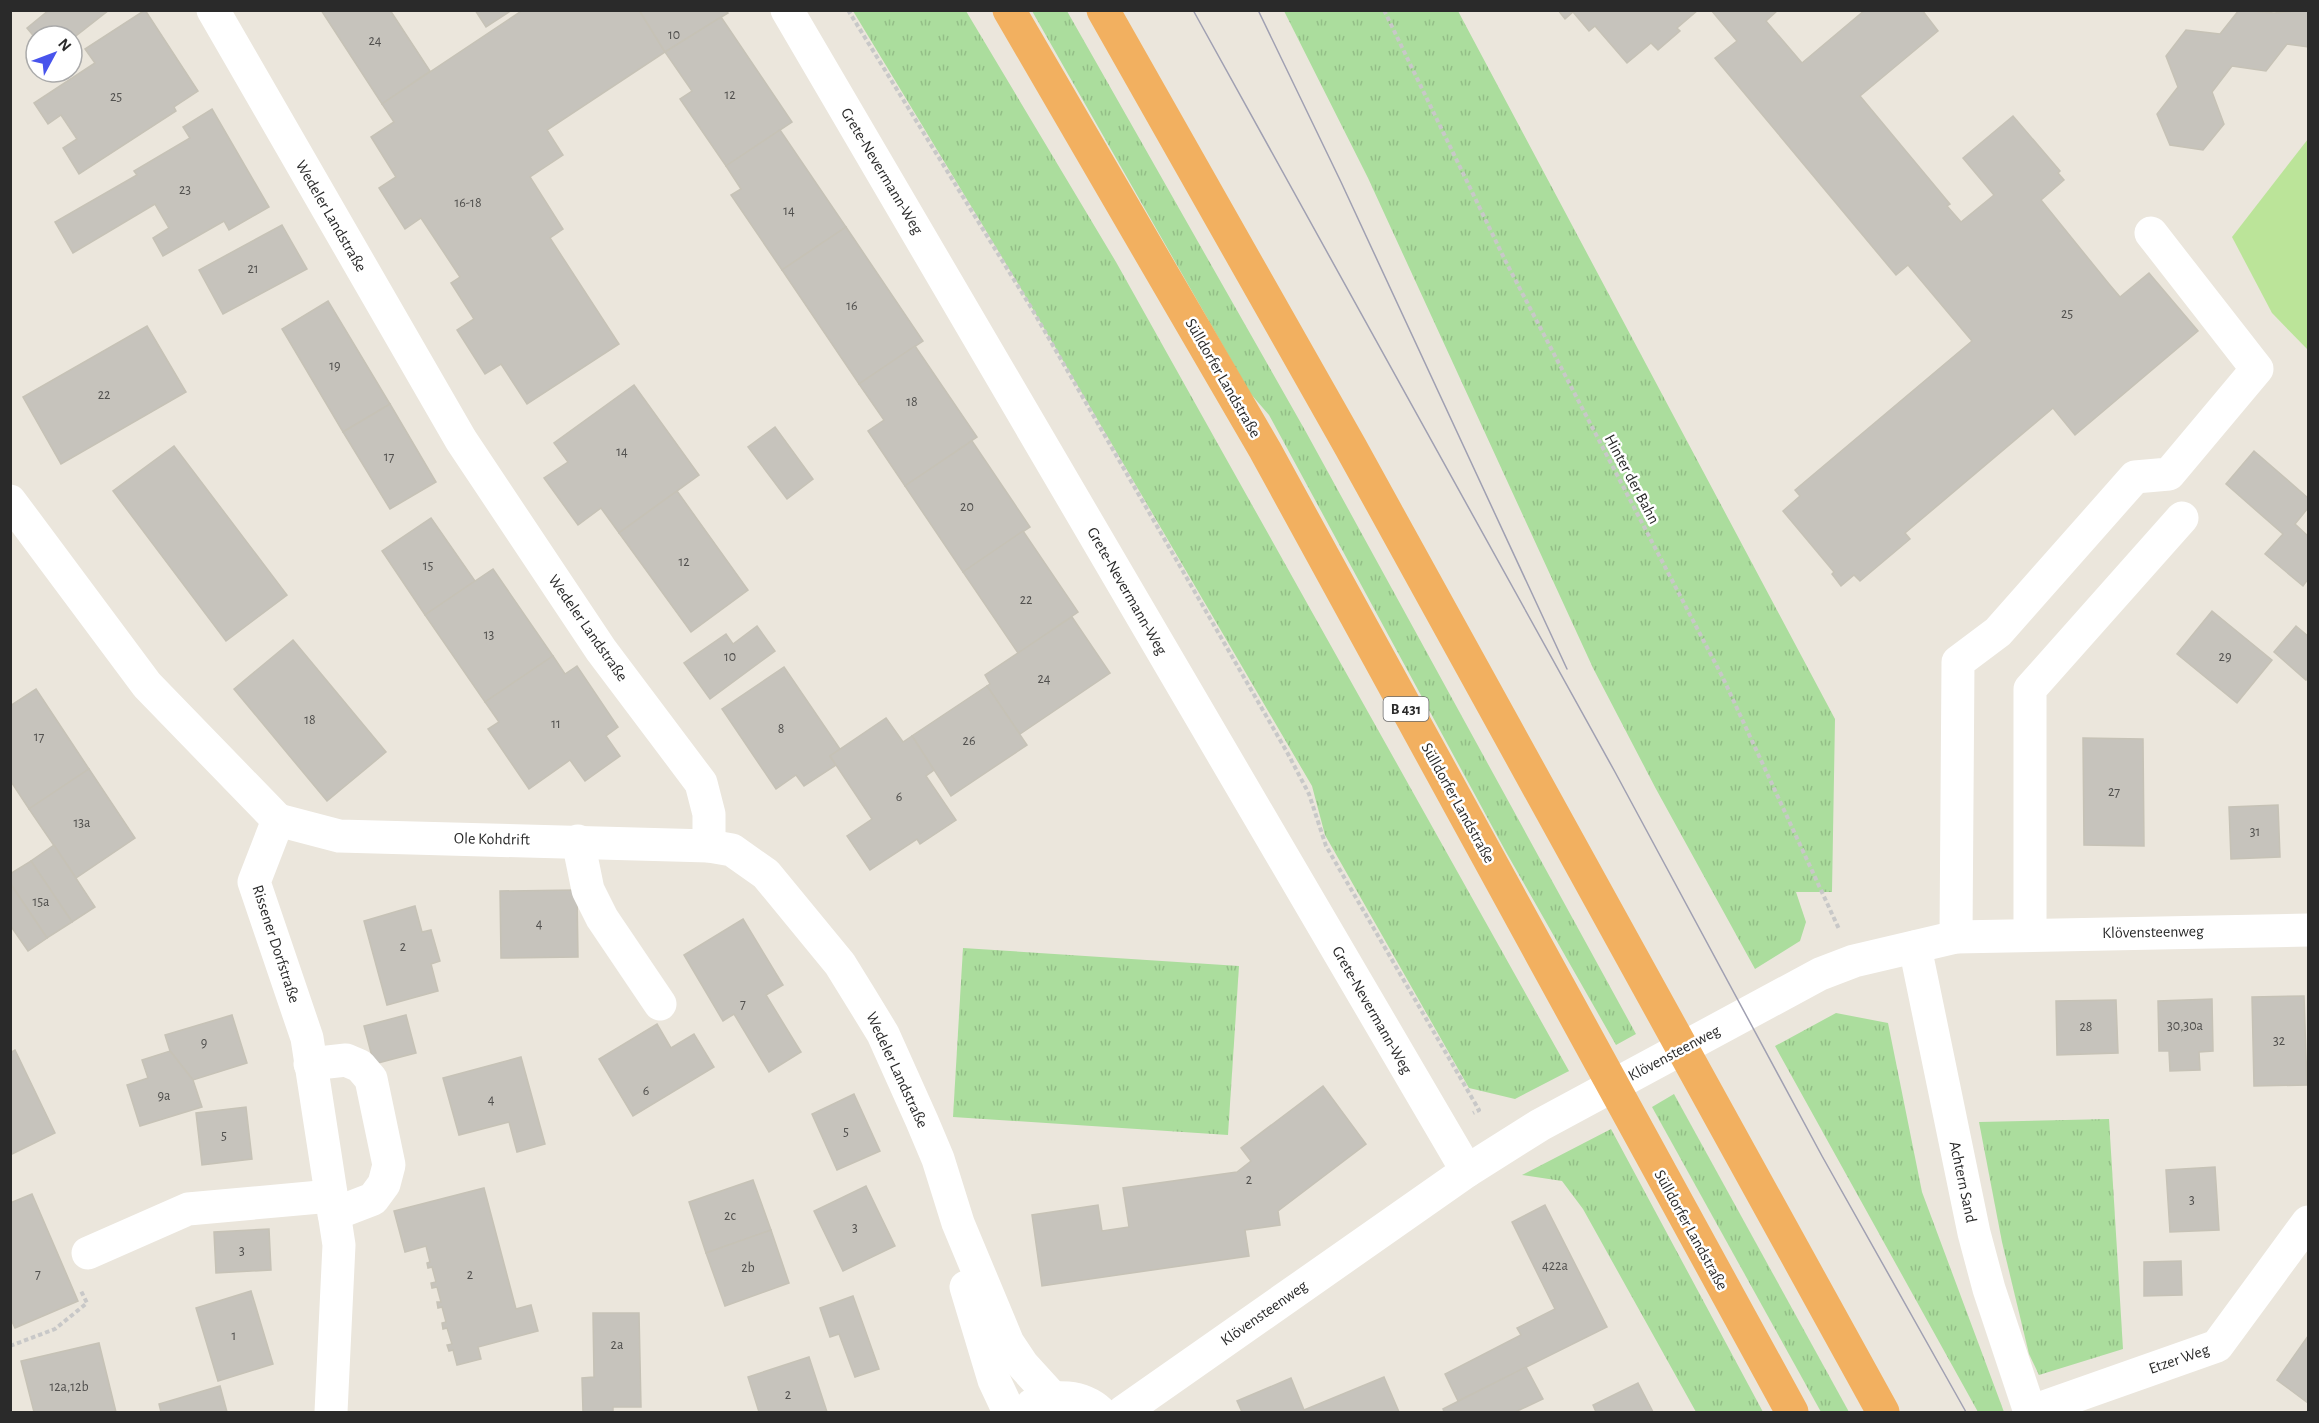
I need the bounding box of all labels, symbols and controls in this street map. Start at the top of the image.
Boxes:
north arrow [24,24,84,84]
house number: 10 [668,28,680,42]
house number: 24 [368,34,382,48]
text: N [55,35,74,54]
house number: 12 [724,88,736,102]
house number: 25 [110,90,122,104]
street label: Grete-Nevermann-Weg [838,105,926,237]
street label: Wedeler Landstraße [293,158,369,274]
house number: 23 [179,183,191,197]
house number: 16-18 [454,196,482,210]
house number: 14 [783,204,795,218]
house number: 21 [247,262,259,276]
house number: 16 [846,299,858,313]
house number: 25 [2061,307,2073,321]
street label: Sülldorfer Landstraße [1182,316,1264,440]
house number: 19 [329,359,341,373]
house number: 22 [98,388,110,402]
house number: 18 [906,395,918,409]
street label: Hinter der Bahn [1602,432,1662,526]
house number: 14 [616,445,628,459]
house number: 17 [384,450,394,464]
house number: 20 [960,500,974,514]
street label: Grete-Nevermann-Weg [1084,525,1170,658]
house number: 12 [678,555,690,569]
house number: 15 [423,559,433,573]
street label: Wedeler Landstraße [545,572,631,684]
house number: 22 [1020,593,1032,607]
house number: 13 [484,628,495,642]
house number: 10 [724,650,736,664]
house number: 29 [2219,650,2231,664]
house number: 24 [1037,672,1051,686]
road number: B 431 [1384,697,1428,721]
house number: 18 [304,713,316,727]
house number: 11 [551,717,561,731]
house number: 8 [778,722,784,736]
house number: 17 [34,730,44,744]
house number: 26 [963,734,975,748]
street label: Sülldorfer Landstraße [1418,740,1498,866]
house number: 27 [2108,785,2120,799]
house number: 6 [896,790,902,804]
house number: 13a [73,816,91,830]
house number: 31 [2250,825,2260,839]
street label: Ole Kohdrift [454,830,530,848]
street label: Rissener Dorfstraße [249,883,303,1005]
house number: 15a [32,895,50,909]
house number: 4 [536,917,543,931]
street label: Klövensteenweg [2102,923,2204,941]
house number: 2 [400,940,406,954]
street label: Grete-Nevermann-Weg [1329,944,1415,1077]
house number: 7 [740,997,746,1011]
street label: Wedeler Landstraße [863,1010,931,1130]
house number: 30,30a [2167,1019,2204,1033]
house number: 28 [2079,1020,2093,1034]
street label: Klövensteenweg [1625,1022,1723,1084]
house number: 32 [2273,1034,2285,1048]
house number: 9 [201,1036,207,1050]
house number: 6 [643,1084,649,1098]
house number: 9a [157,1089,171,1103]
house number: 4 [488,1093,495,1107]
house number: 5 [843,1125,849,1139]
house number: 5 [221,1129,227,1143]
street label: Achtern Sand [1947,1140,1979,1224]
street label: Sülldorfer Landstraße [1651,1167,1731,1293]
house number: 2 [1246,1173,1252,1187]
house number: 3 [2189,1193,2195,1207]
house number: 2c [724,1209,736,1223]
house number: 3 [852,1221,858,1235]
house number: 3 [239,1244,245,1258]
house number: 422a [1542,1259,1568,1273]
house number: 2b [741,1261,755,1275]
house number: 7 [35,1267,41,1281]
house number: 2 [467,1268,473,1282]
street label: Klövensteenweg [1218,1277,1310,1349]
house number: 1 [232,1329,236,1343]
house number: 2a [611,1338,624,1352]
street label: Etzer Weg [2147,1341,2211,1377]
house number: 12a,12b [49,1380,89,1394]
house number: 2 [785,1388,791,1402]

